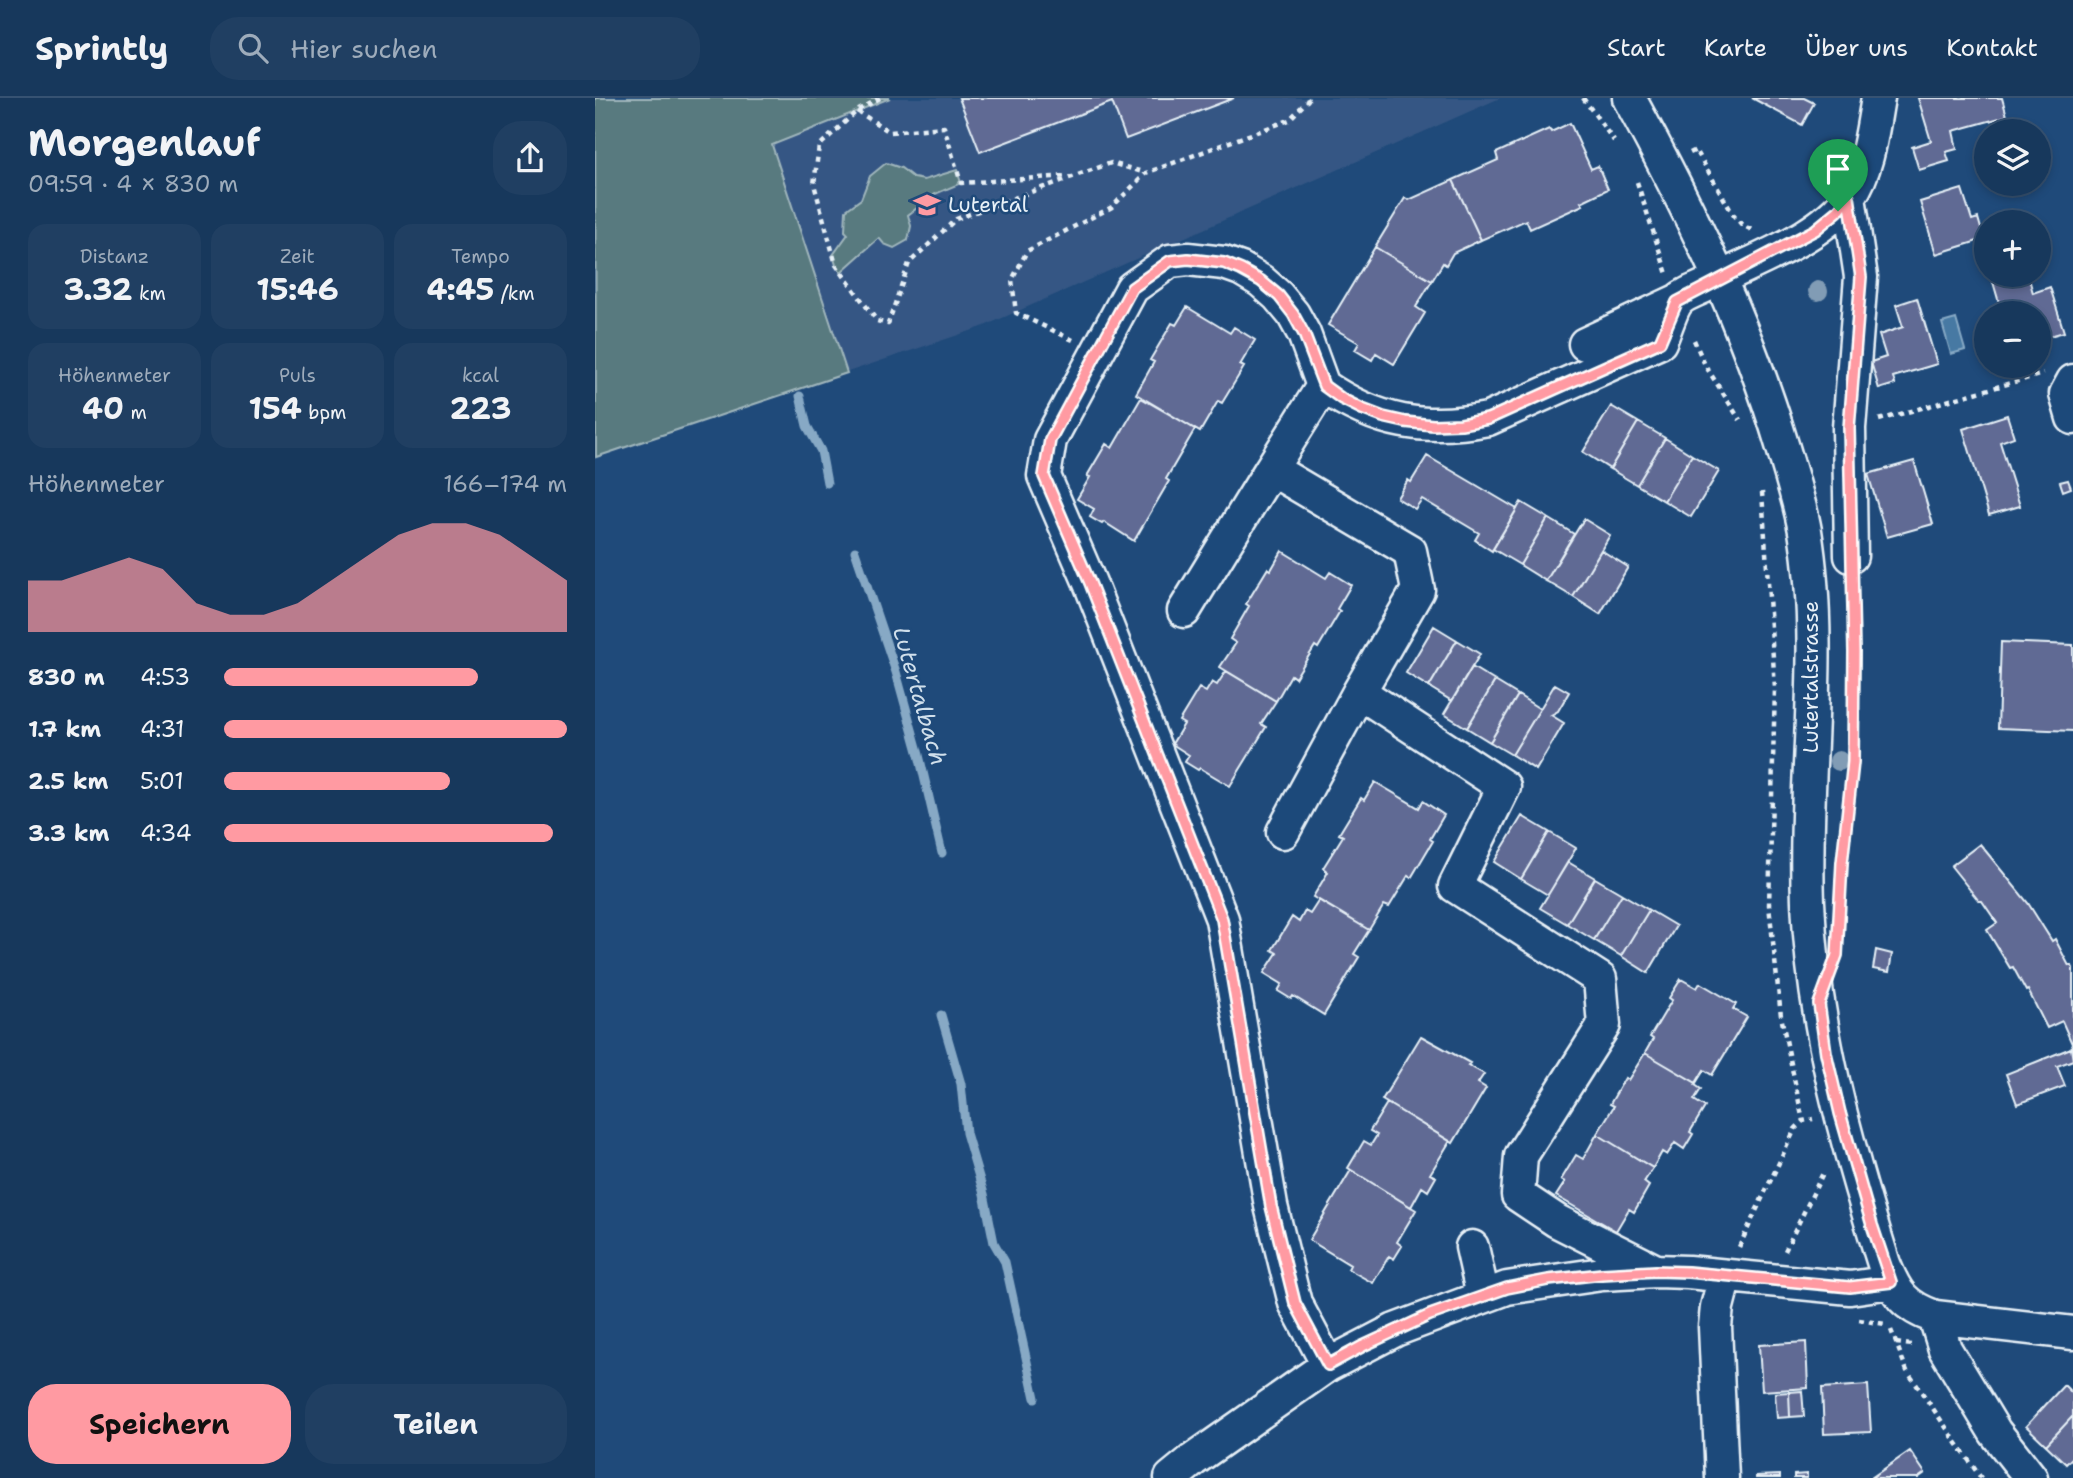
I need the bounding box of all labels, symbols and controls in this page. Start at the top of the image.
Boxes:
search box [210,17,700,80]
text: Sprintly [35,26,168,71]
icon: search [234,29,272,67]
text: Hier suchen [290,31,438,66]
text: Start [1607,32,1666,64]
text: Karte [1704,32,1767,64]
text: Über uns [1805,32,1908,64]
text: Kontakt [1946,32,2038,64]
text: Morgenlauf [28,117,261,168]
map controls [1974,119,2051,378]
button: layers [1974,119,2051,196]
button: share [493,121,567,195]
pin [1808,139,1868,211]
icon: arrive [1819,150,1857,188]
text: 09:59 · 4 × 830 m [28,169,238,199]
school or university icon: Lutertal [912,190,942,220]
place label: Lutertal [948,191,1029,219]
button: + [1974,210,2051,287]
text: Distanz [80,244,149,269]
text: Zeit [280,244,315,269]
text: Tempo [451,244,510,269]
text: 3.32 [63,269,132,310]
text: 15:46 [256,269,339,310]
text: 4:45 [426,269,494,310]
text: km [132,281,166,306]
text: /km [494,281,535,306]
button: − [1974,301,2051,378]
text: Höhenmeter [58,363,171,388]
text: Puls [279,363,316,388]
text: kcal [462,363,499,388]
text: 40 [82,388,124,429]
text: 154 [249,388,302,429]
text: 223 [449,388,512,429]
text: m [124,400,147,425]
text: bpm [302,400,346,425]
text: Höhenmeter [28,469,165,499]
text: 166–174 m [443,469,567,499]
street label: Lutertalstrasse [1797,601,1825,753]
water label: Lutertalbach [886,623,954,769]
text: 830 m [28,662,105,692]
text: 4:53 [140,662,190,692]
text: 1.7 km [28,714,101,744]
text: 4:31 [140,714,185,744]
text: 2.5 km [28,766,109,796]
text: 5:01 [140,766,184,796]
text: 3.3 km [28,818,109,848]
text: 4:34 [140,818,192,848]
button: Speichern [28,1384,291,1464]
button: Teilen [305,1384,567,1464]

